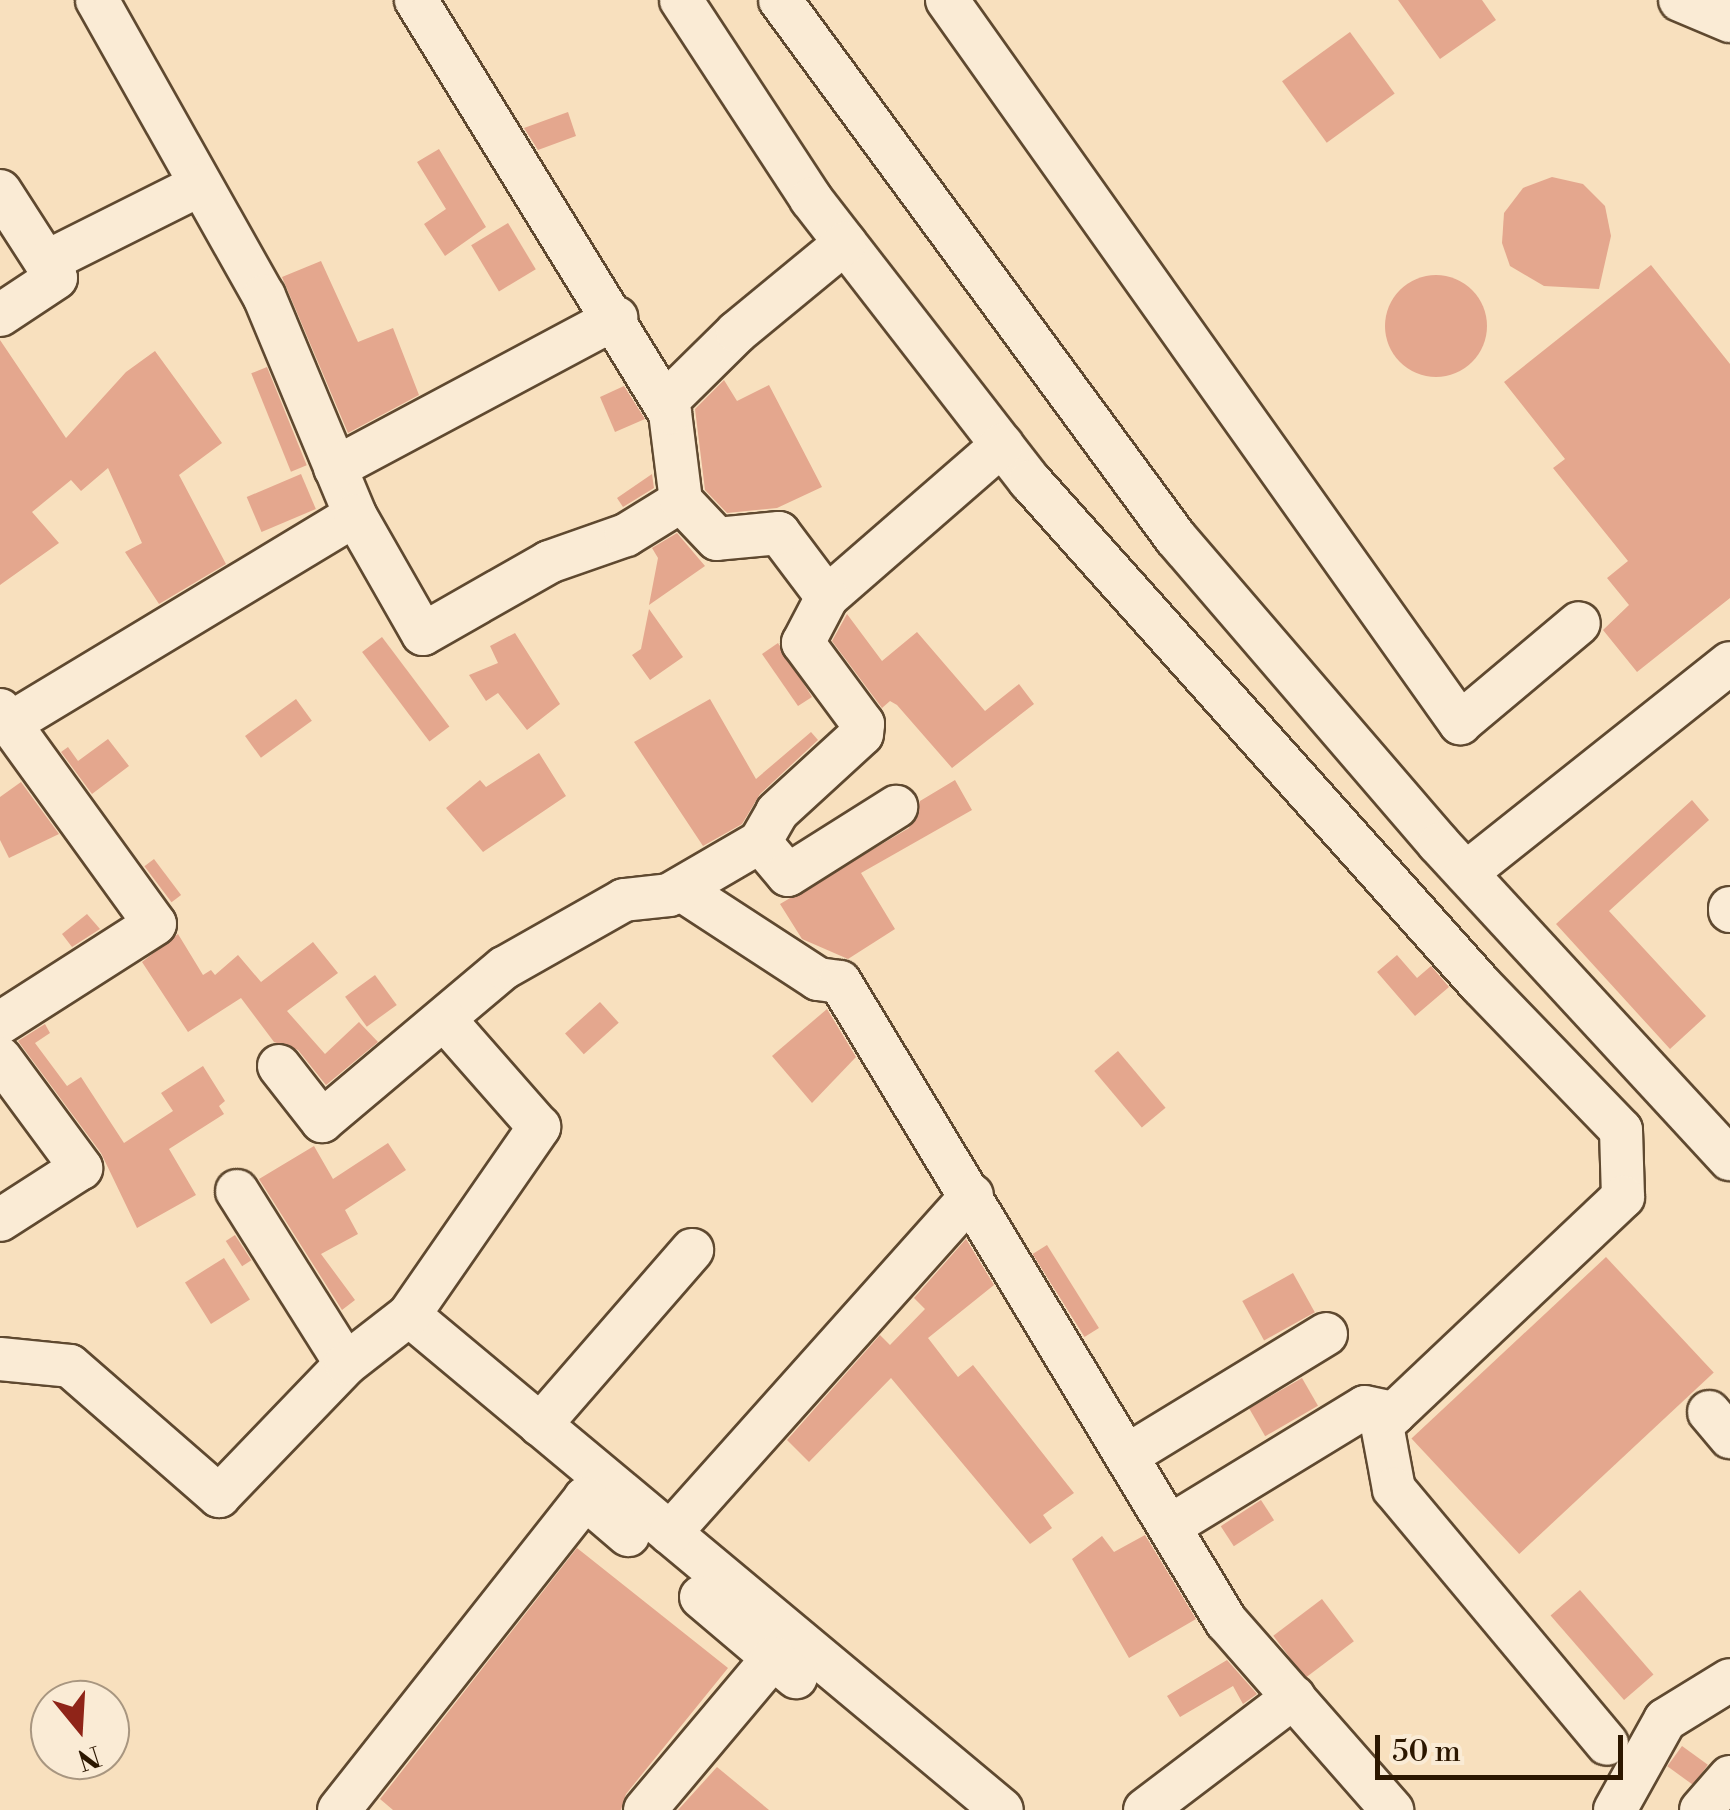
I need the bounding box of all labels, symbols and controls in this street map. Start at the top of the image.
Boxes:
north arrow [30,1680,130,1780]
scale bar [1380,1715,1628,1777]
text: 50 m [1392,1733,1461,1771]
text: N [73,1737,105,1777]

